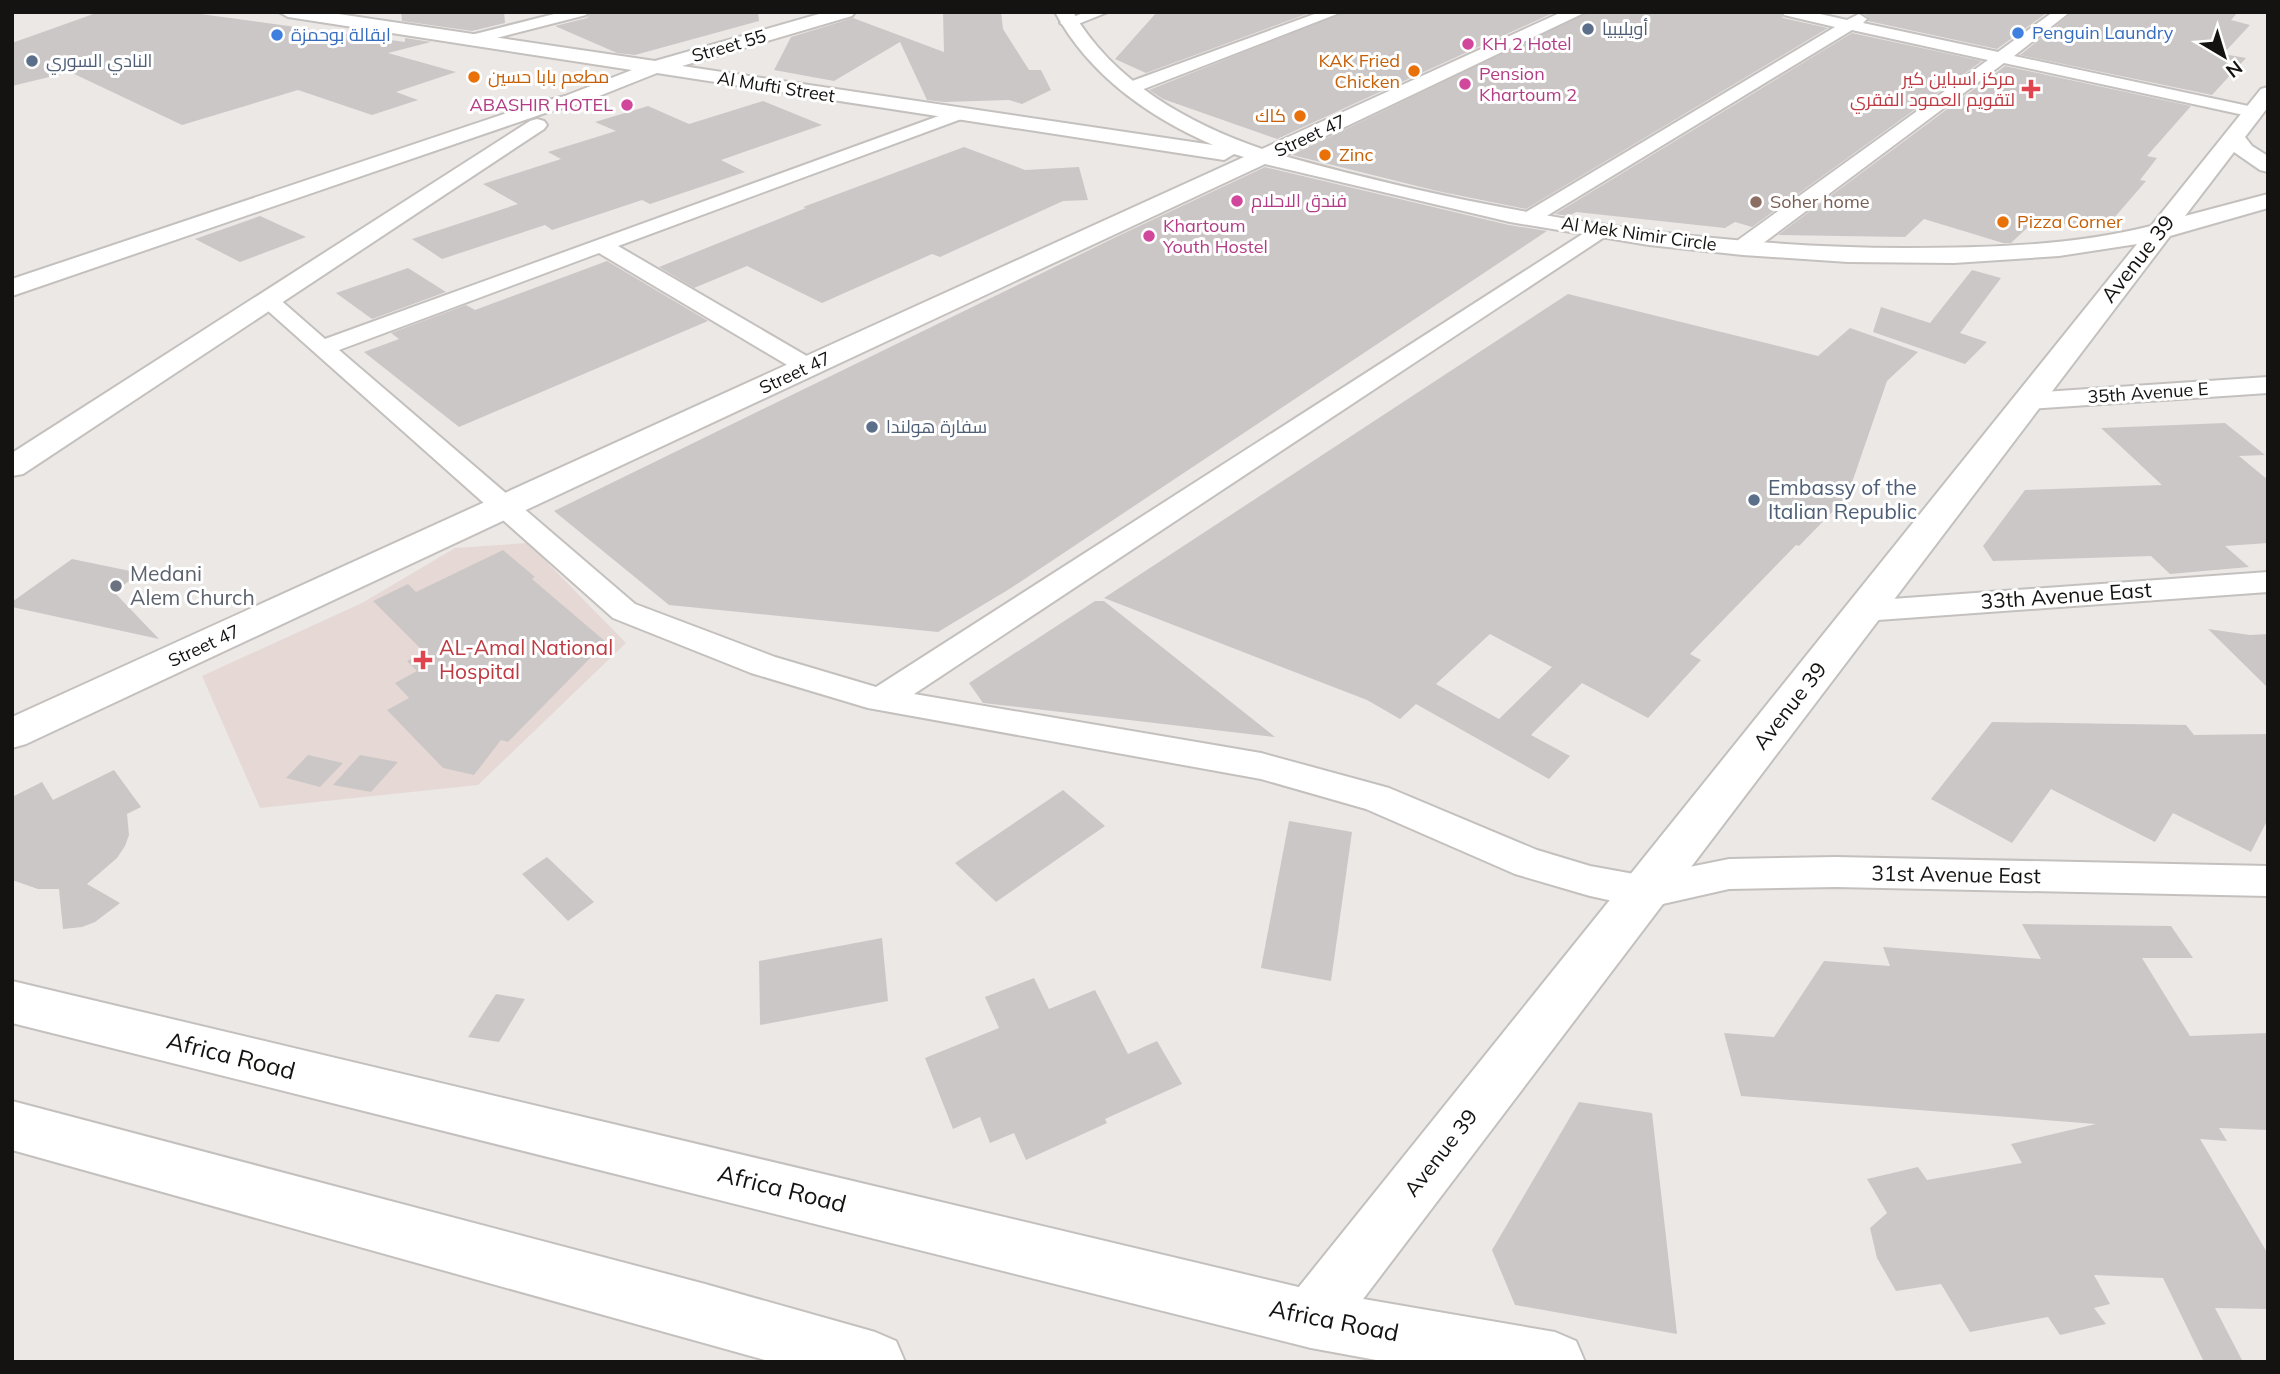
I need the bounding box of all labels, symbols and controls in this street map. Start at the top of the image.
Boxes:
place label: أويليبيا [1602,17,1648,40]
marker: أويليبيا [1580,21,1596,37]
place label: Penguin Laundry [2032,21,2174,44]
north arrow [2189,21,2259,91]
place label: ابقالة بوحمزة [291,23,391,46]
street label: Street 55 [689,24,769,67]
marker: Penguin Laundry [2010,25,2026,41]
marker: ابقالة بوحمزة [269,27,285,43]
place label: KH 2 Hotel [1482,32,1572,55]
marker: KH 2 Hotel [1460,36,1476,52]
place label: النادي السوري [46,49,152,75]
place label: KAK Fried Chicken [1318,49,1400,93]
marker: النادي السوري [24,53,40,69]
text: N [2221,56,2248,83]
place label: Pension Khartoum 2 [1479,62,1577,106]
marker: KAK Fried Chicken [1406,63,1422,79]
place label: مطعم بابا حسين [488,65,609,89]
street label: Al Mufti Street [716,66,837,107]
place label: مركز اسباين كير لتقويم العمود الفقري [1850,67,2015,114]
marker: مطعم بابا حسين [466,69,482,85]
marker: Pension Khartoum 2 [1457,76,1473,92]
marker: مركز اسباين كير لتقويم العمود الفقري [2021,79,2041,99]
place label: ABASHIR HOTEL [470,93,613,116]
marker: ABASHIR HOTEL [619,97,635,113]
place label: كاك [1255,104,1286,127]
marker: كاك [1292,108,1308,124]
street label: Street 47 [1270,109,1349,162]
place label: Zinc [1339,143,1374,166]
marker: Zinc [1317,147,1333,163]
place label: فندق الاحلام [1251,189,1347,213]
place label: Soher home [1770,190,1870,213]
marker: فندق الاحلام [1229,193,1245,209]
marker: Soher home [1748,194,1764,210]
street label: Avenue 39 [2095,209,2179,307]
place label: Pizza Corner [2017,210,2123,233]
street label: Al Mek Nimir Circle [1560,211,1718,256]
place label: Khartoum Youth Hostel [1162,214,1268,258]
marker: Pizza Corner [1995,214,2011,230]
marker: Khartoum Youth Hostel [1141,228,1157,244]
street label: Street 47 [755,346,834,399]
street label: 35th Avenue E [2087,377,2209,408]
place label: سفارة هولندا [886,415,987,438]
marker: سفارة هولندا [864,419,880,435]
place label: Embassy of the Italian Republic [1768,474,1917,524]
marker: Embassy of the Italian Republic [1746,492,1762,508]
place label: Medani Alem Church [130,560,255,610]
street label: 33th Avenue East [1980,576,2152,614]
marker: Medani Alem Church [108,578,124,594]
street label: Street 47 [164,619,243,672]
place label: AL-Amal National Hospital [439,634,613,684]
marker: AL-Amal National Hospital [413,650,433,670]
street label: Avenue 39 [1747,656,1831,754]
street label: 31st Avenue East [1871,860,2041,888]
street label: Africa Road [164,1025,299,1085]
street label: Avenue 39 [1398,1103,1482,1201]
street label: Africa Road [715,1158,850,1218]
street label: Africa Road [1267,1293,1401,1347]

